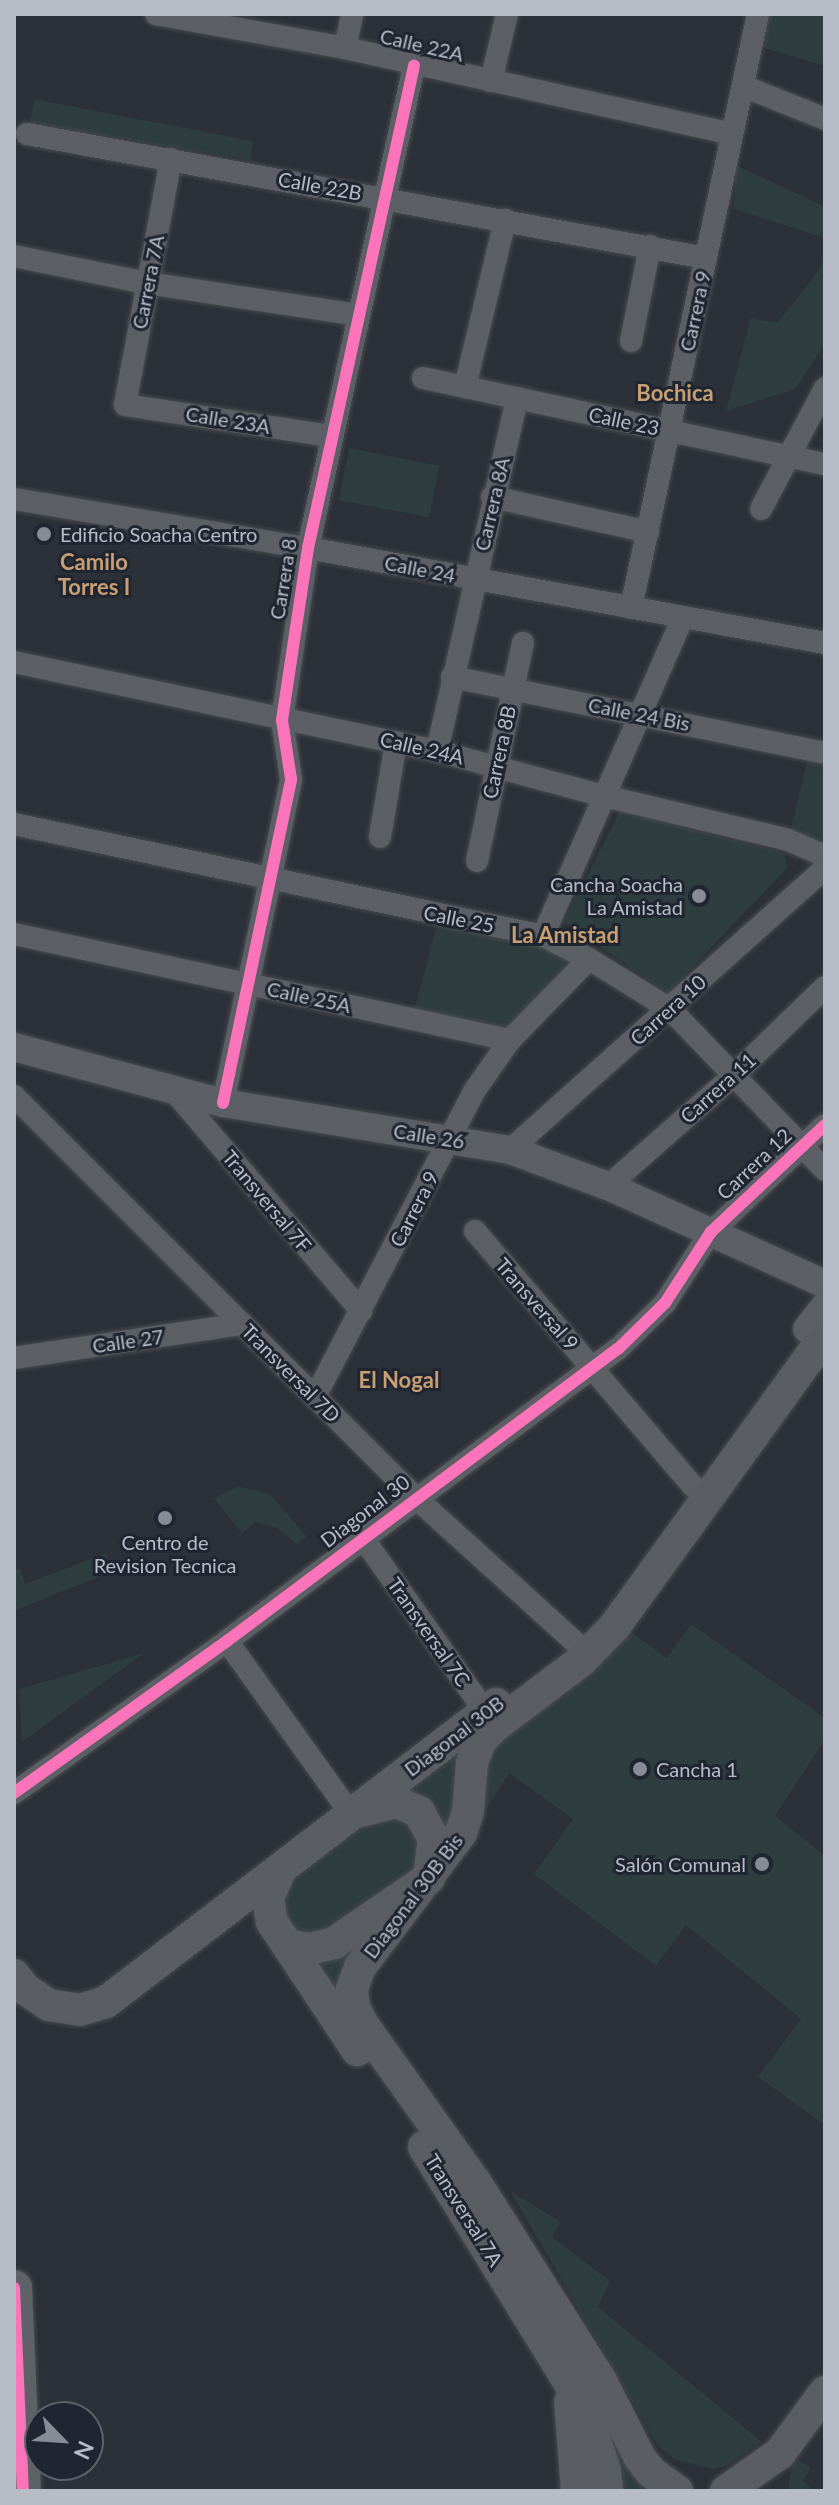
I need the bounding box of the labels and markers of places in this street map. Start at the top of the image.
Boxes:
place label: Edificio Soacha Centro [60,522,257,546]
marker: Edificio Soacha Centro [35,525,53,543]
place label: Cancha Soacha La Amistad [550,872,683,919]
marker: Cancha Soacha La Amistad [690,887,708,905]
marker: Centro de Revision Tecnica [156,1509,174,1527]
place label: Centro de Revision Tecnica [93,1530,237,1577]
place label: Cancha 1 [656,1757,738,1781]
marker: Cancha 1 [631,1760,649,1778]
place label: Salón Comunal [615,1852,746,1876]
marker: Salón Comunal [753,1855,771,1873]

